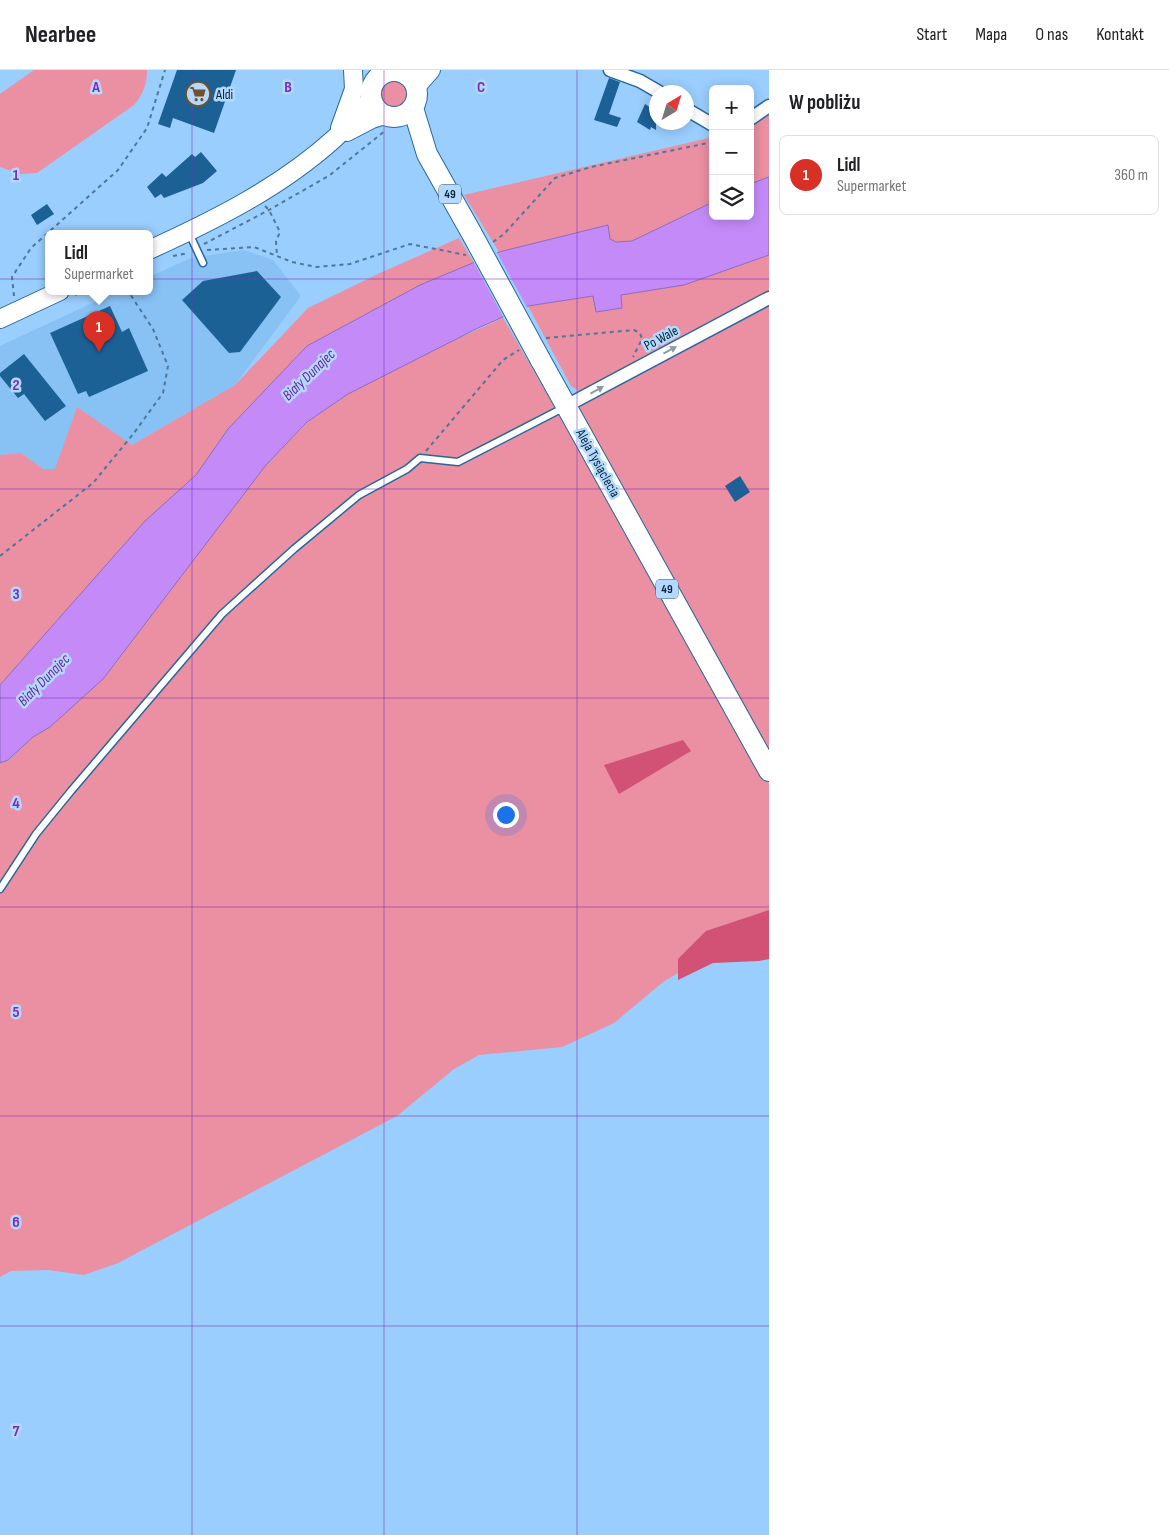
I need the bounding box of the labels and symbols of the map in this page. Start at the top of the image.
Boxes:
text: A [91,78,100,97]
text: B [284,78,292,97]
text: C [477,78,485,97]
supermarket icon: Aldi [185,81,211,107]
north arrow [649,85,694,130]
place label: Aldi [215,86,233,103]
text: 1 [13,166,20,185]
road number: 49 [439,185,461,204]
pin: 1 [83,311,115,352]
street label: Po Wale [641,322,681,354]
water label: Biały Dunajec [279,345,340,405]
one-way arrow [663,346,677,354]
text: 2 [12,376,20,395]
one-way arrow [590,385,603,394]
street label: Aleja Tysiąclecia [572,425,624,500]
road number: 49 [656,579,678,598]
text: 3 [12,585,20,604]
water label: Biały Dunajec [14,650,74,710]
text: 4 [12,794,20,813]
your location [493,802,519,828]
text: 5 [12,1003,20,1022]
text: 6 [12,1213,20,1232]
text: 7 [13,1422,20,1441]

